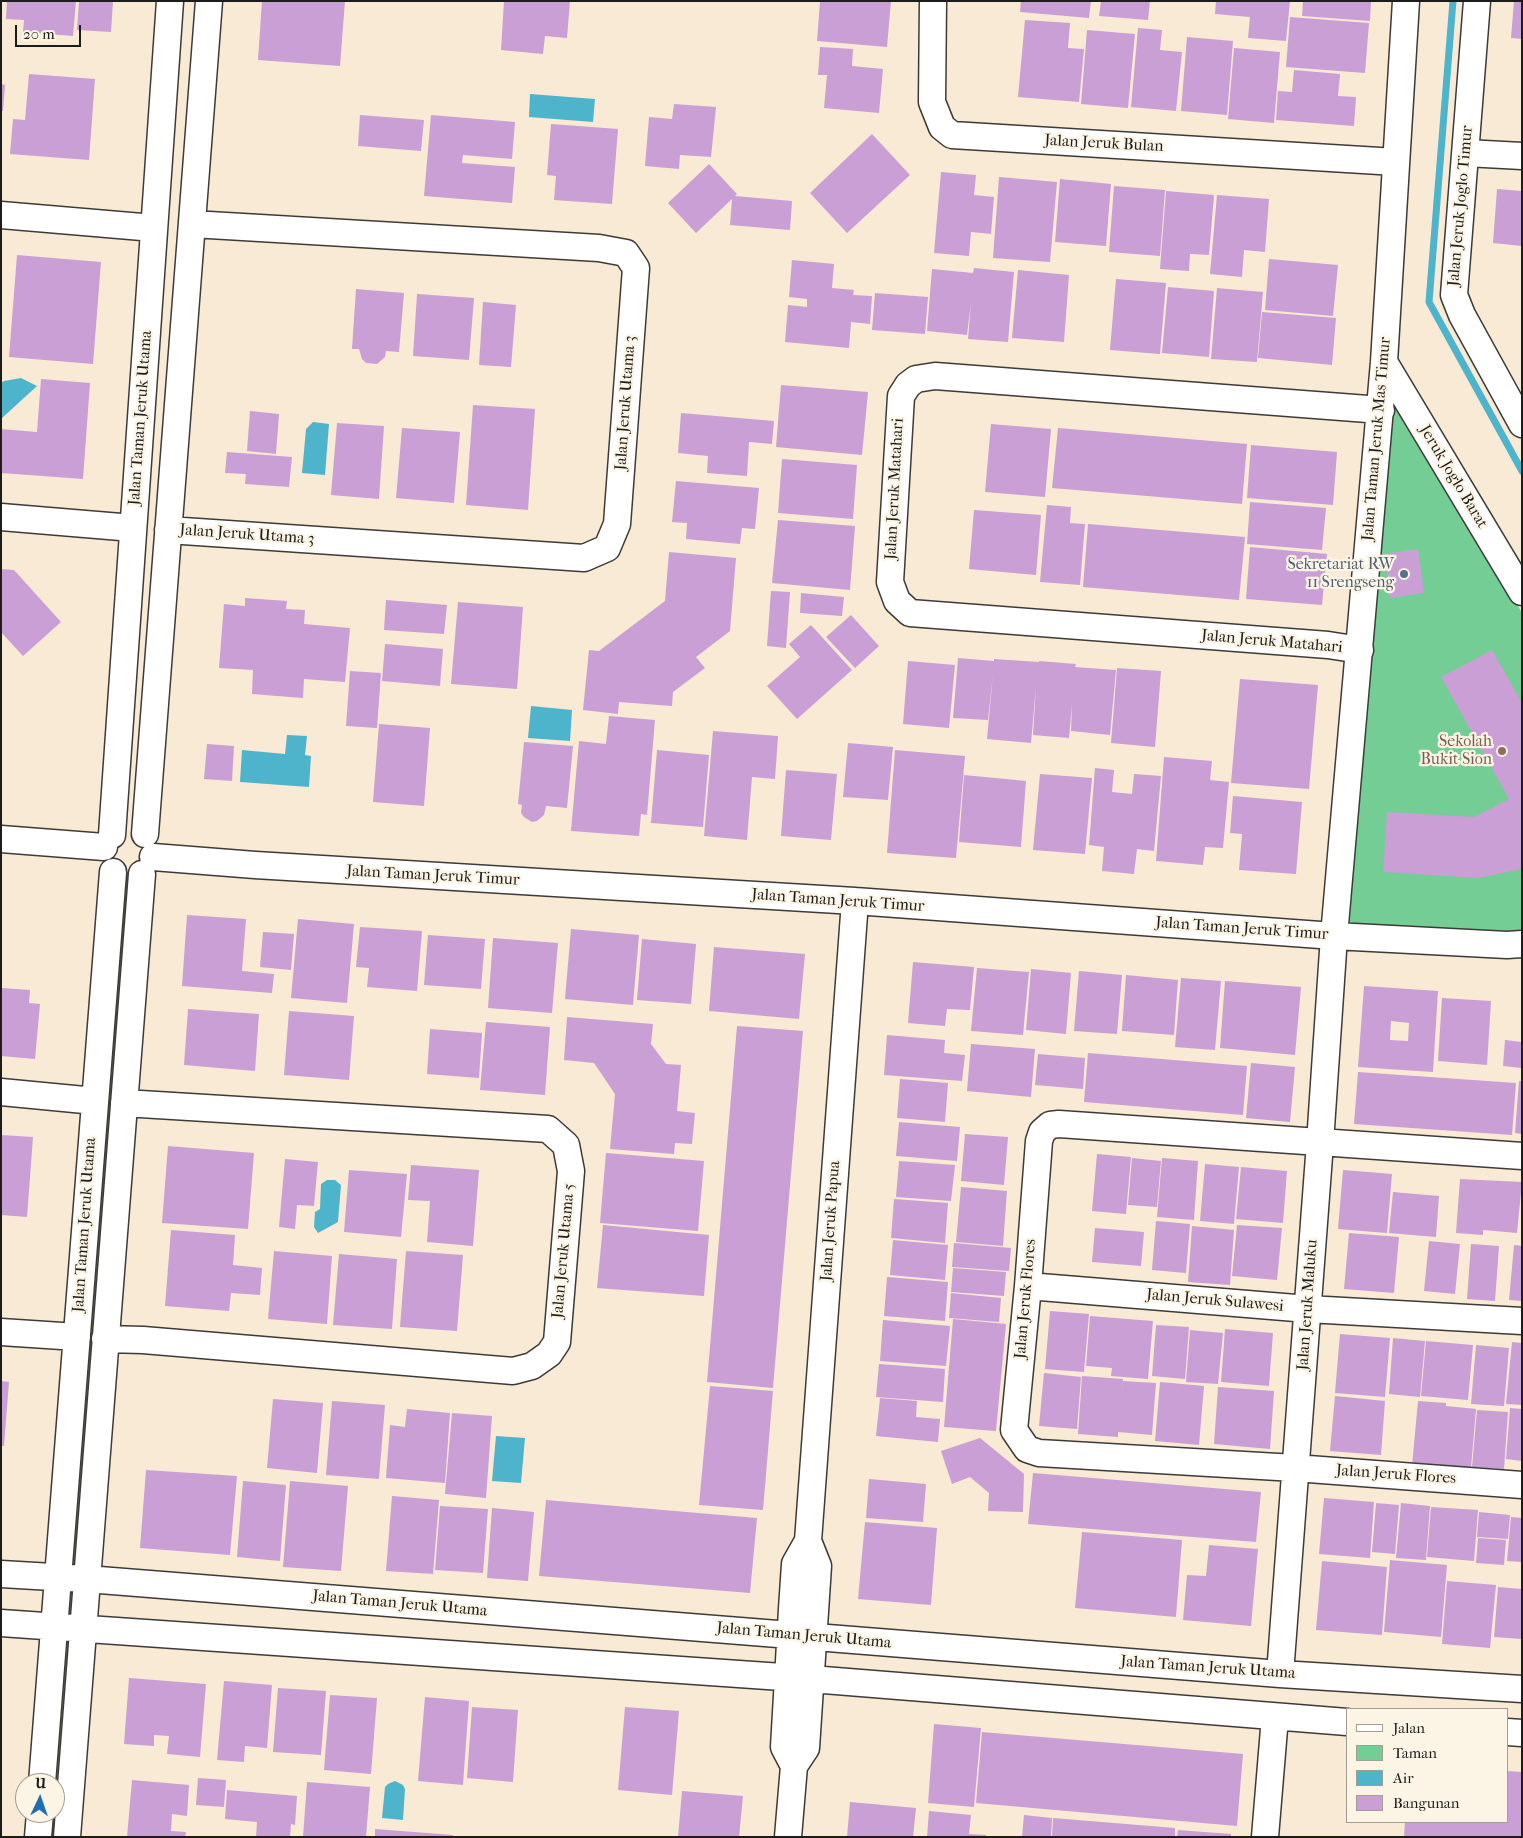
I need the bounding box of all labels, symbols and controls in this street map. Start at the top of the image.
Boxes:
scale bar [18,15,84,47]
text: 20 m [23,25,55,43]
street label: Jalan Jeruk Joglo Timur [1444,125,1478,287]
street label: Jalan Jeruk Bulan [1044,131,1164,157]
street label: Jalan Taman Jeruk Utama [125,330,157,506]
street label: Jalan Jeruk Utama 3 [612,335,640,471]
street label: Jalan Taman Jeruk Mas Timur [1359,336,1395,542]
street label: Jalan Jeruk Matahari [882,418,908,560]
street label: Jeruk Joglo Barat [1415,422,1491,532]
street label: Jalan Jeruk Utama 3 [179,521,315,549]
place label: Sekretariat RW 11 Srengseng [1287,555,1394,593]
marker: Sekretariat RW 11 Srengseng [1398,568,1410,580]
street label: Jalan Jeruk Matahari [1201,626,1343,658]
place label: Sekolah Bukit Sion [1420,732,1492,770]
marker: Sekolah Bukit Sion [1496,745,1508,757]
street label: Jalan Taman Jeruk Timur [346,862,520,890]
street label: Jalan Taman Jeruk Timur [751,885,925,917]
street label: Jalan Taman Jeruk Timur [1155,913,1329,945]
street label: Jalan Taman Jeruk Utama [69,1137,101,1313]
street label: Jalan Jeruk Papua [817,1160,845,1282]
street label: Jalan Jeruk Utama 5 [549,1183,579,1319]
street label: Jalan Jeruk Flores [1011,1238,1041,1360]
street label: Jalan Jeruk Maluku [1294,1239,1322,1371]
street label: Jalan Jeruk Sulawesi [1146,1285,1284,1317]
street label: Jalan Jeruk Flores [1335,1461,1457,1489]
street label: Jalan Taman Jeruk Utama [312,1587,488,1621]
street label: Jalan Taman Jeruk Utama [716,1619,892,1653]
street label: Jalan Taman Jeruk Utama [1120,1652,1296,1684]
legend [1346,1708,1508,1823]
text: Jalan [1393,1719,1425,1737]
text: Taman [1393,1744,1437,1762]
text: Air [1393,1769,1414,1787]
north arrow [15,1773,65,1823]
text: U [35,1775,47,1792]
text: Bangunan [1393,1794,1460,1812]

